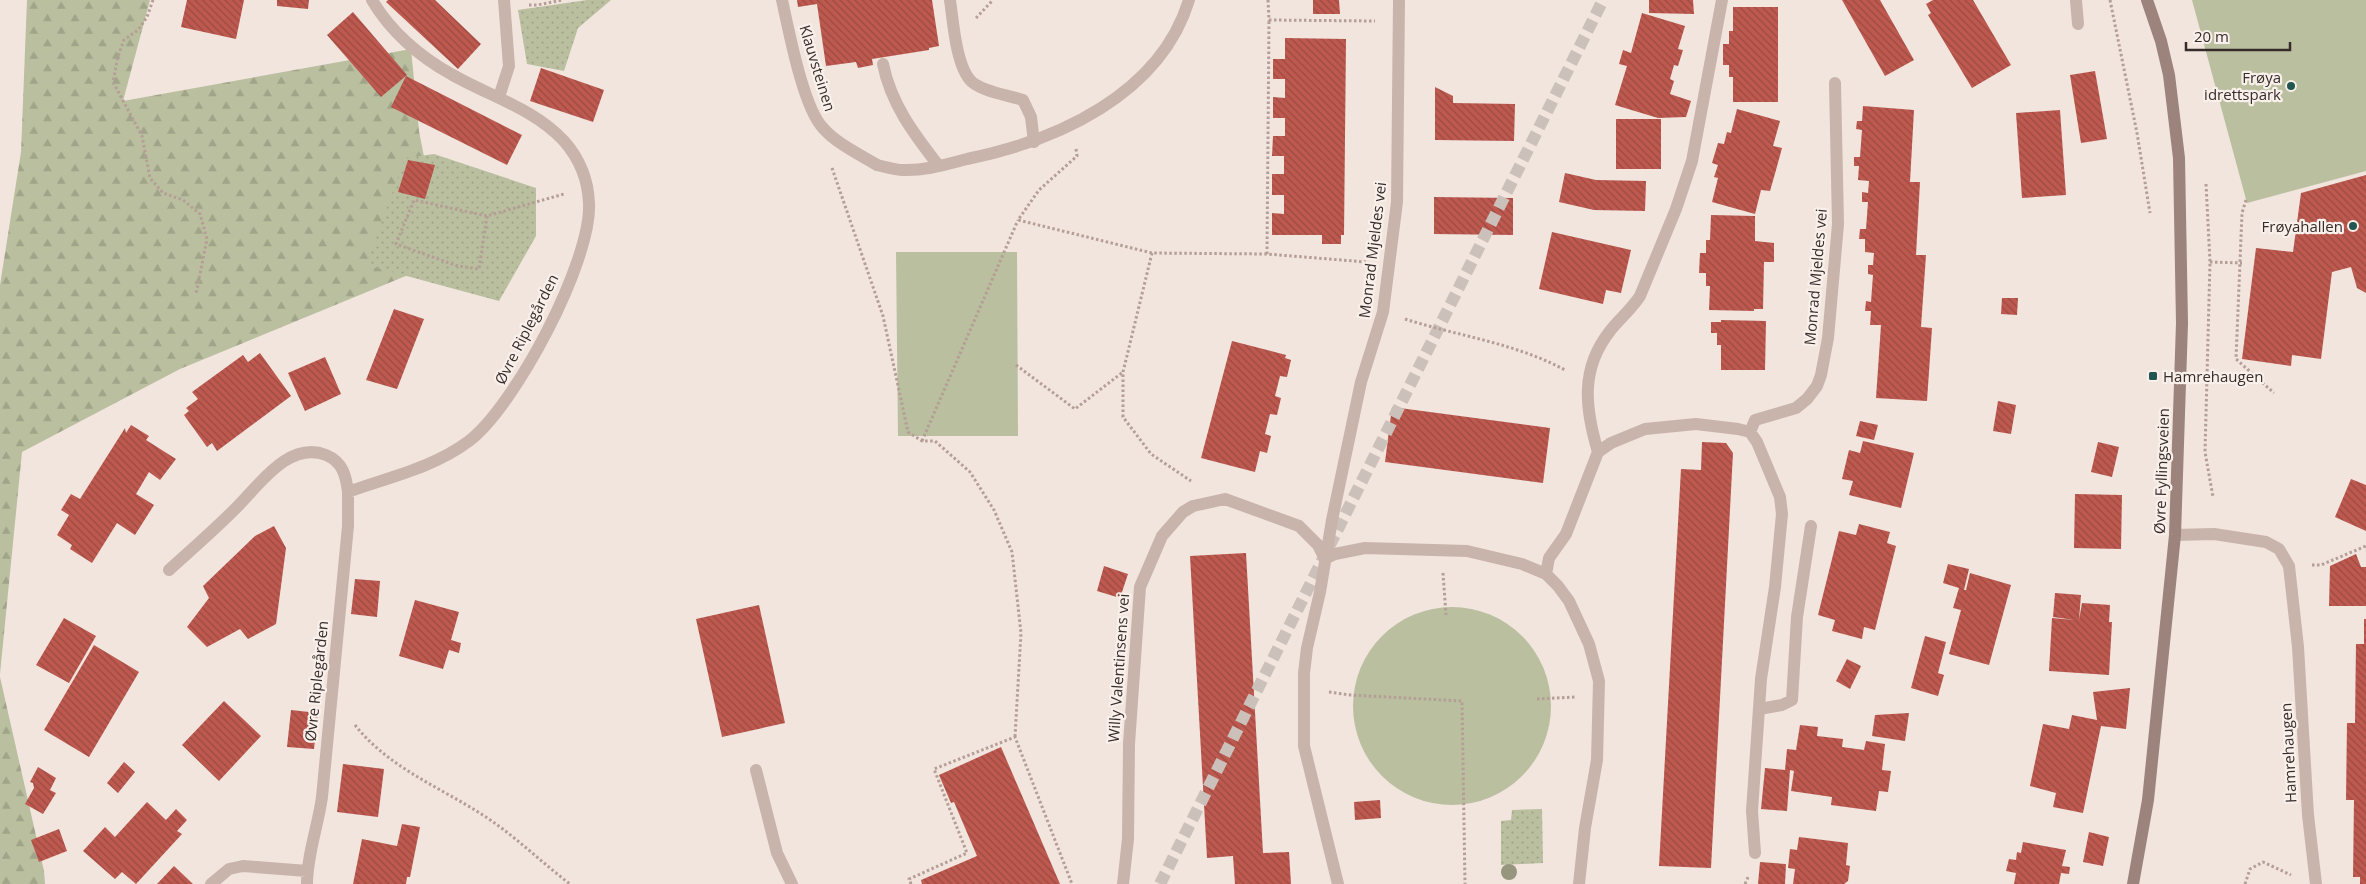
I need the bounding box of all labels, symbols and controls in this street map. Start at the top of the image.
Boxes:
scale bar [2186,20,2290,52]
street label: Klauvsteinen [795,22,841,114]
text: 20 m [2194,26,2229,46]
place label: Frøya idrettspark [2204,67,2281,104]
marker: Frøya idrettspark [2285,80,2297,92]
street label: Monrad Mjeldes vei [1354,181,1390,319]
street label: Monrad Mjeldes vei [1799,208,1831,346]
place label: Frøyahallen [2262,216,2343,236]
marker: Frøyahallen [2347,220,2359,232]
street label: Øvre Riplegården [490,270,562,388]
place label: Hamrehaugen [2163,366,2263,386]
marker: Hamrehaugen [2147,370,2159,382]
street label: Øvre Fyllingsveien [2149,408,2173,534]
street label: Willy Valentinsens vei [1103,593,1133,743]
street label: Øvre Riplegården [300,620,332,742]
street label: Hamrehaugen [2275,702,2301,804]

